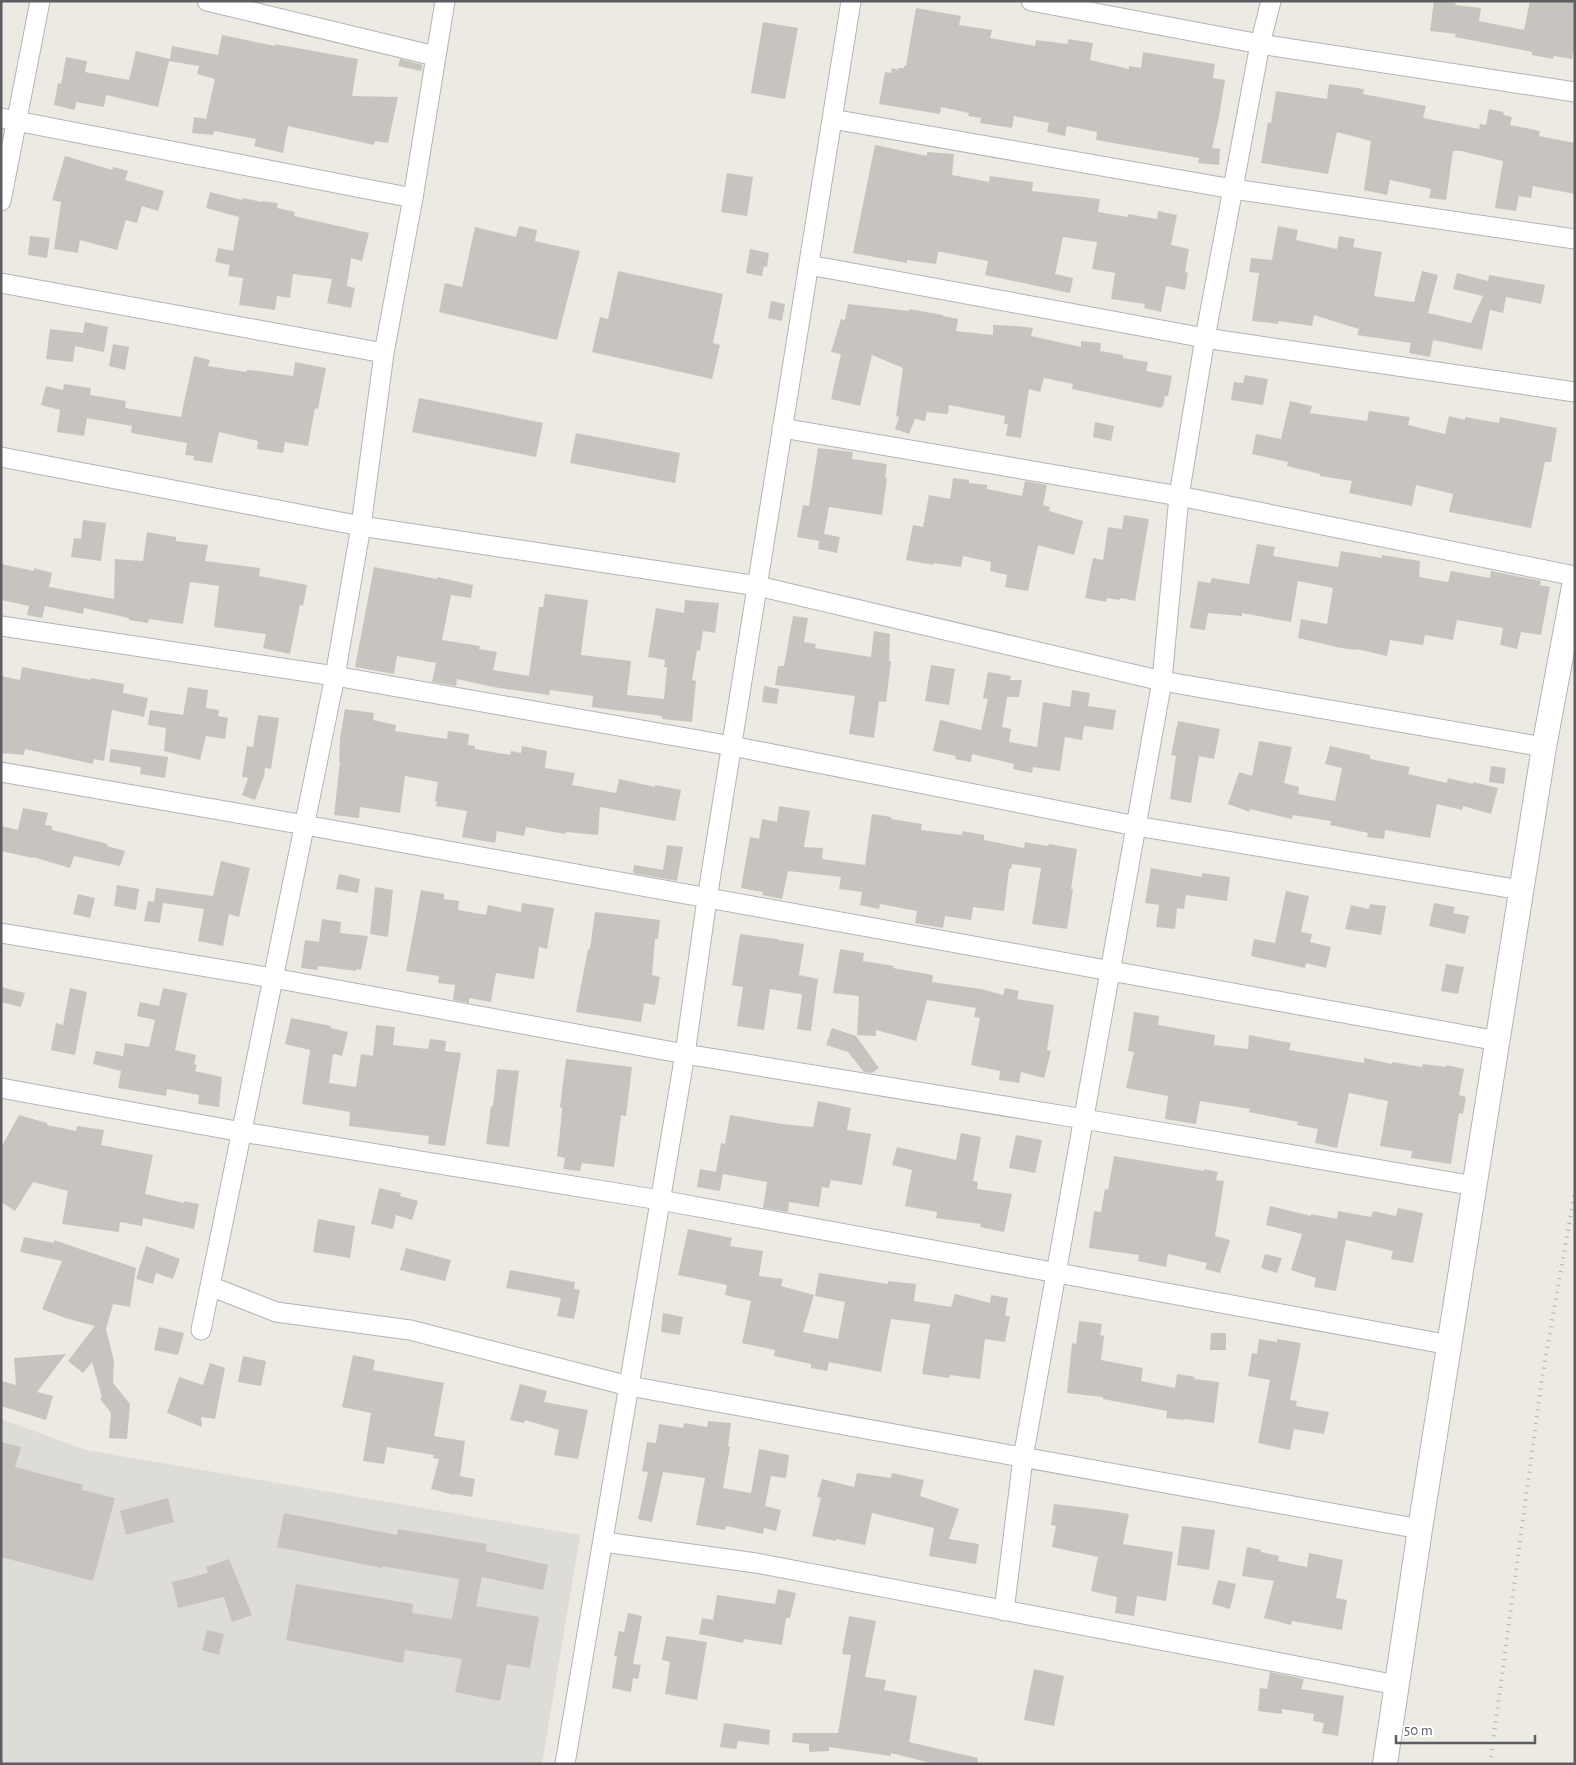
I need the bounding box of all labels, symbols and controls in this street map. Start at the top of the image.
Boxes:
scale bar [1396,1712,1535,1744]
text: 50 m [1404,1723,1433,1738]

